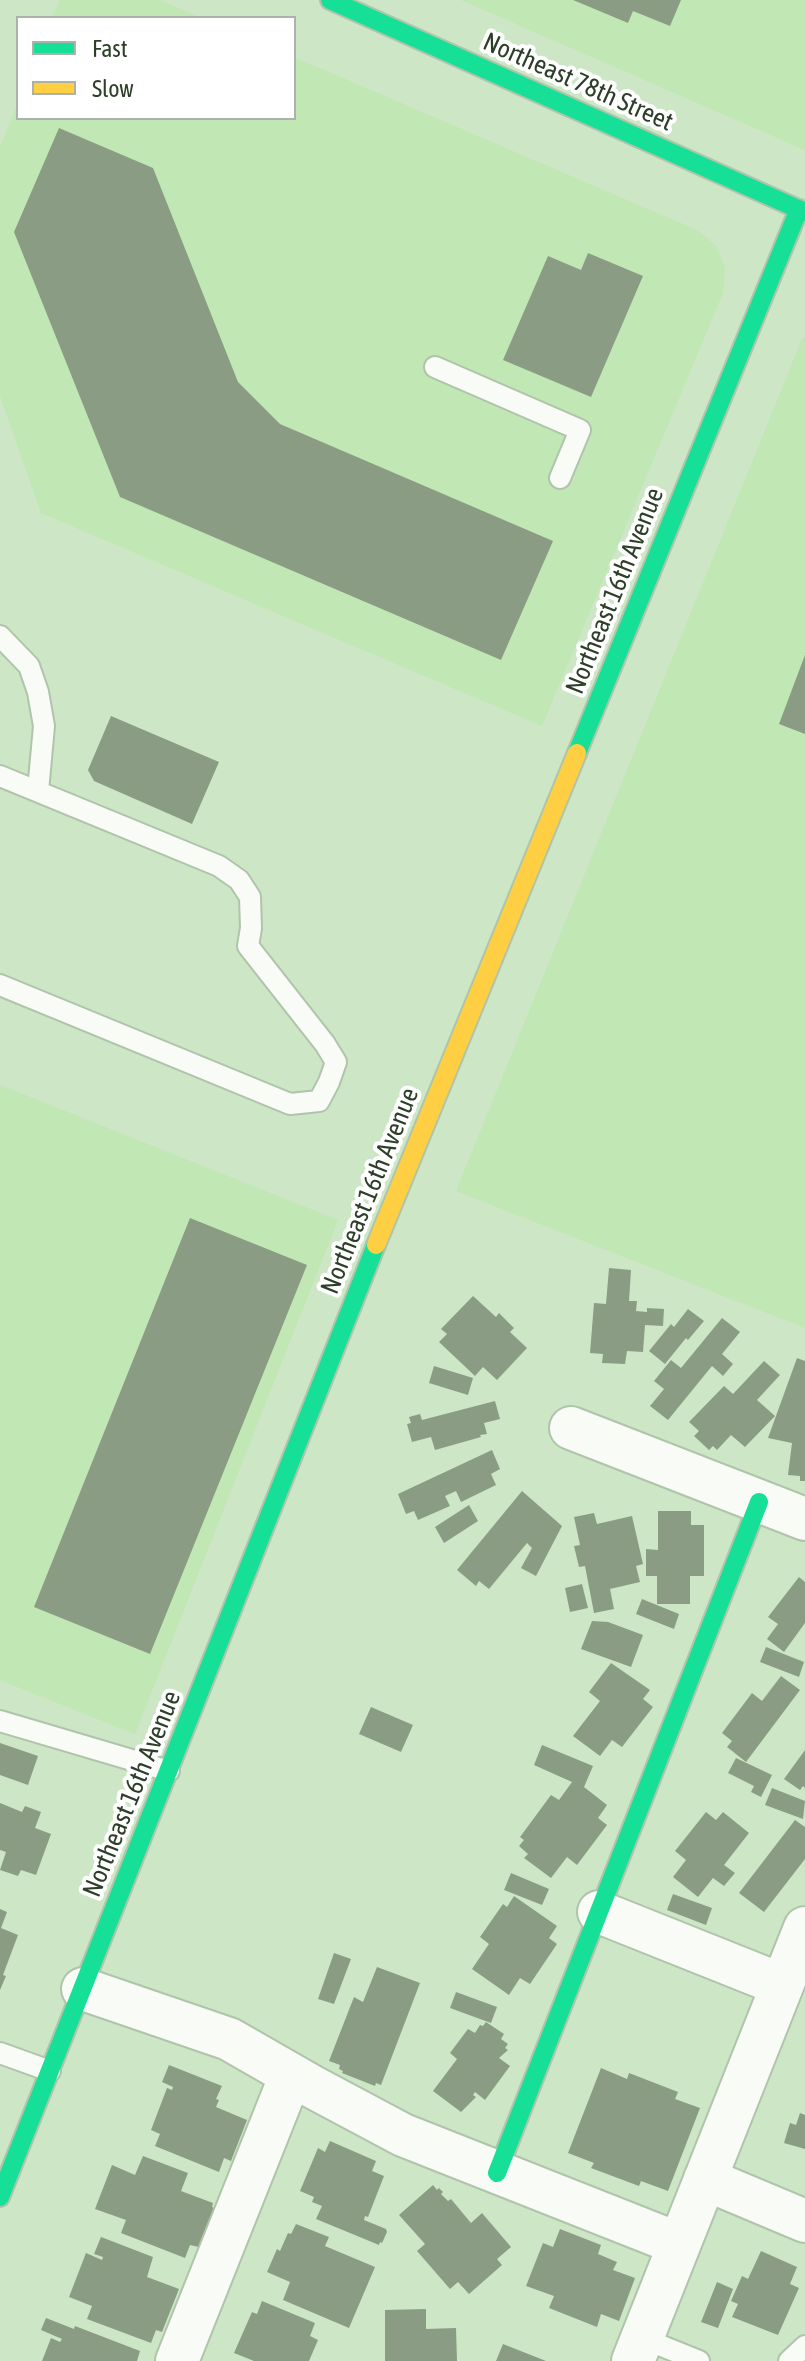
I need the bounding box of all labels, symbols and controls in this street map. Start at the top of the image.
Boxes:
legend [16,16,296,120]
street label: Northeast 78th Street [478,26,678,138]
text: Fast [92,35,128,62]
text: Slow [92,75,134,102]
street label: Northeast 16th Avenue [559,484,671,698]
street label: Northeast 16th Avenue [314,1084,426,1298]
street label: Northeast 16th Avenue [76,1687,188,1901]

